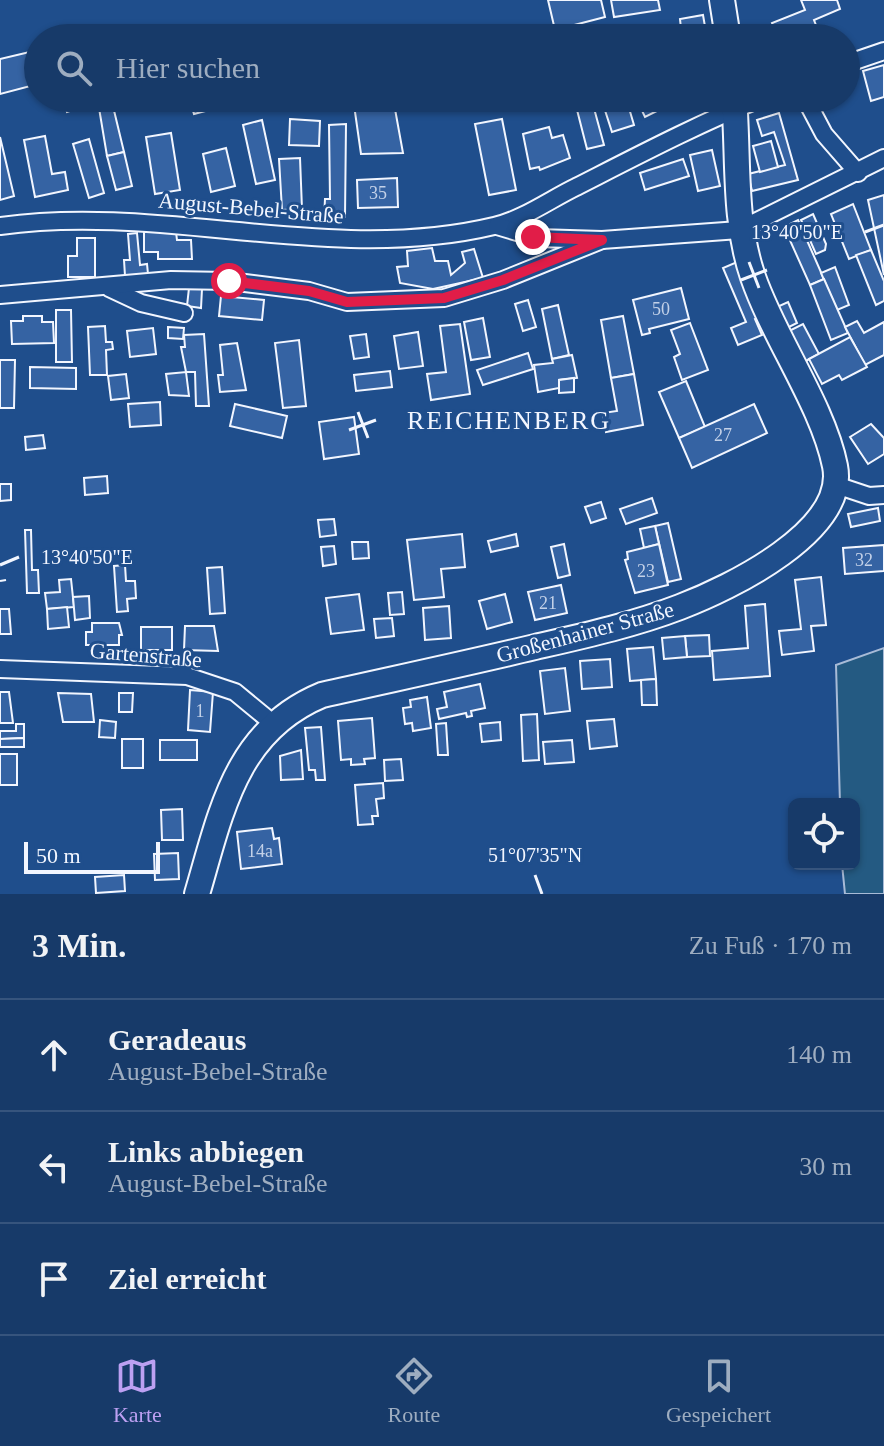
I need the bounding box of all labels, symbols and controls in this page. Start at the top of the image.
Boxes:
search box [24,24,860,112]
icon: search [52,46,96,90]
text: Hier suchen [116,51,260,84]
house number: 35 [369,183,387,203]
street label: August-Bebel-Straße [157,187,345,229]
route end [515,219,551,255]
text: 13°40'50"E [751,221,843,243]
route start [211,263,247,299]
house number: 50 [652,299,670,319]
district label: REICHENBERG [407,406,611,435]
house number: 27 [714,425,732,445]
text: 13°40'50"E [41,546,133,568]
house number: 32 [855,550,873,570]
house number: 23 [637,561,655,581]
house number: 21 [539,593,557,613]
street label: Großenhainer Straße [494,596,676,668]
street label: Gartenstraße [89,638,203,672]
house number: 1 [196,701,205,721]
map controls [788,798,860,870]
button: locate [788,798,860,870]
scale bar [24,838,160,874]
house number: 14a [247,841,273,861]
text: 50 m [36,843,81,868]
text: 51°07'35"N [488,844,582,866]
text: 3 Min. [32,927,126,964]
text: Zu Fuß · 170 m [689,931,852,960]
text: Geradeaus [108,1023,246,1056]
icon: ahead [32,1033,76,1077]
text: 140 m [786,1040,852,1069]
text: August-Bebel-Straße [108,1057,328,1086]
text: Links abbiegen [108,1135,304,1168]
icon: left [32,1145,76,1189]
text: 30 m [799,1152,852,1181]
text: August-Bebel-Straße [108,1169,328,1198]
icon: arrive [32,1257,76,1301]
text: Ziel erreicht [108,1262,267,1295]
tab: Karte [113,1354,162,1428]
tab: Route [388,1354,440,1428]
tab: Gespeichert [666,1354,771,1428]

